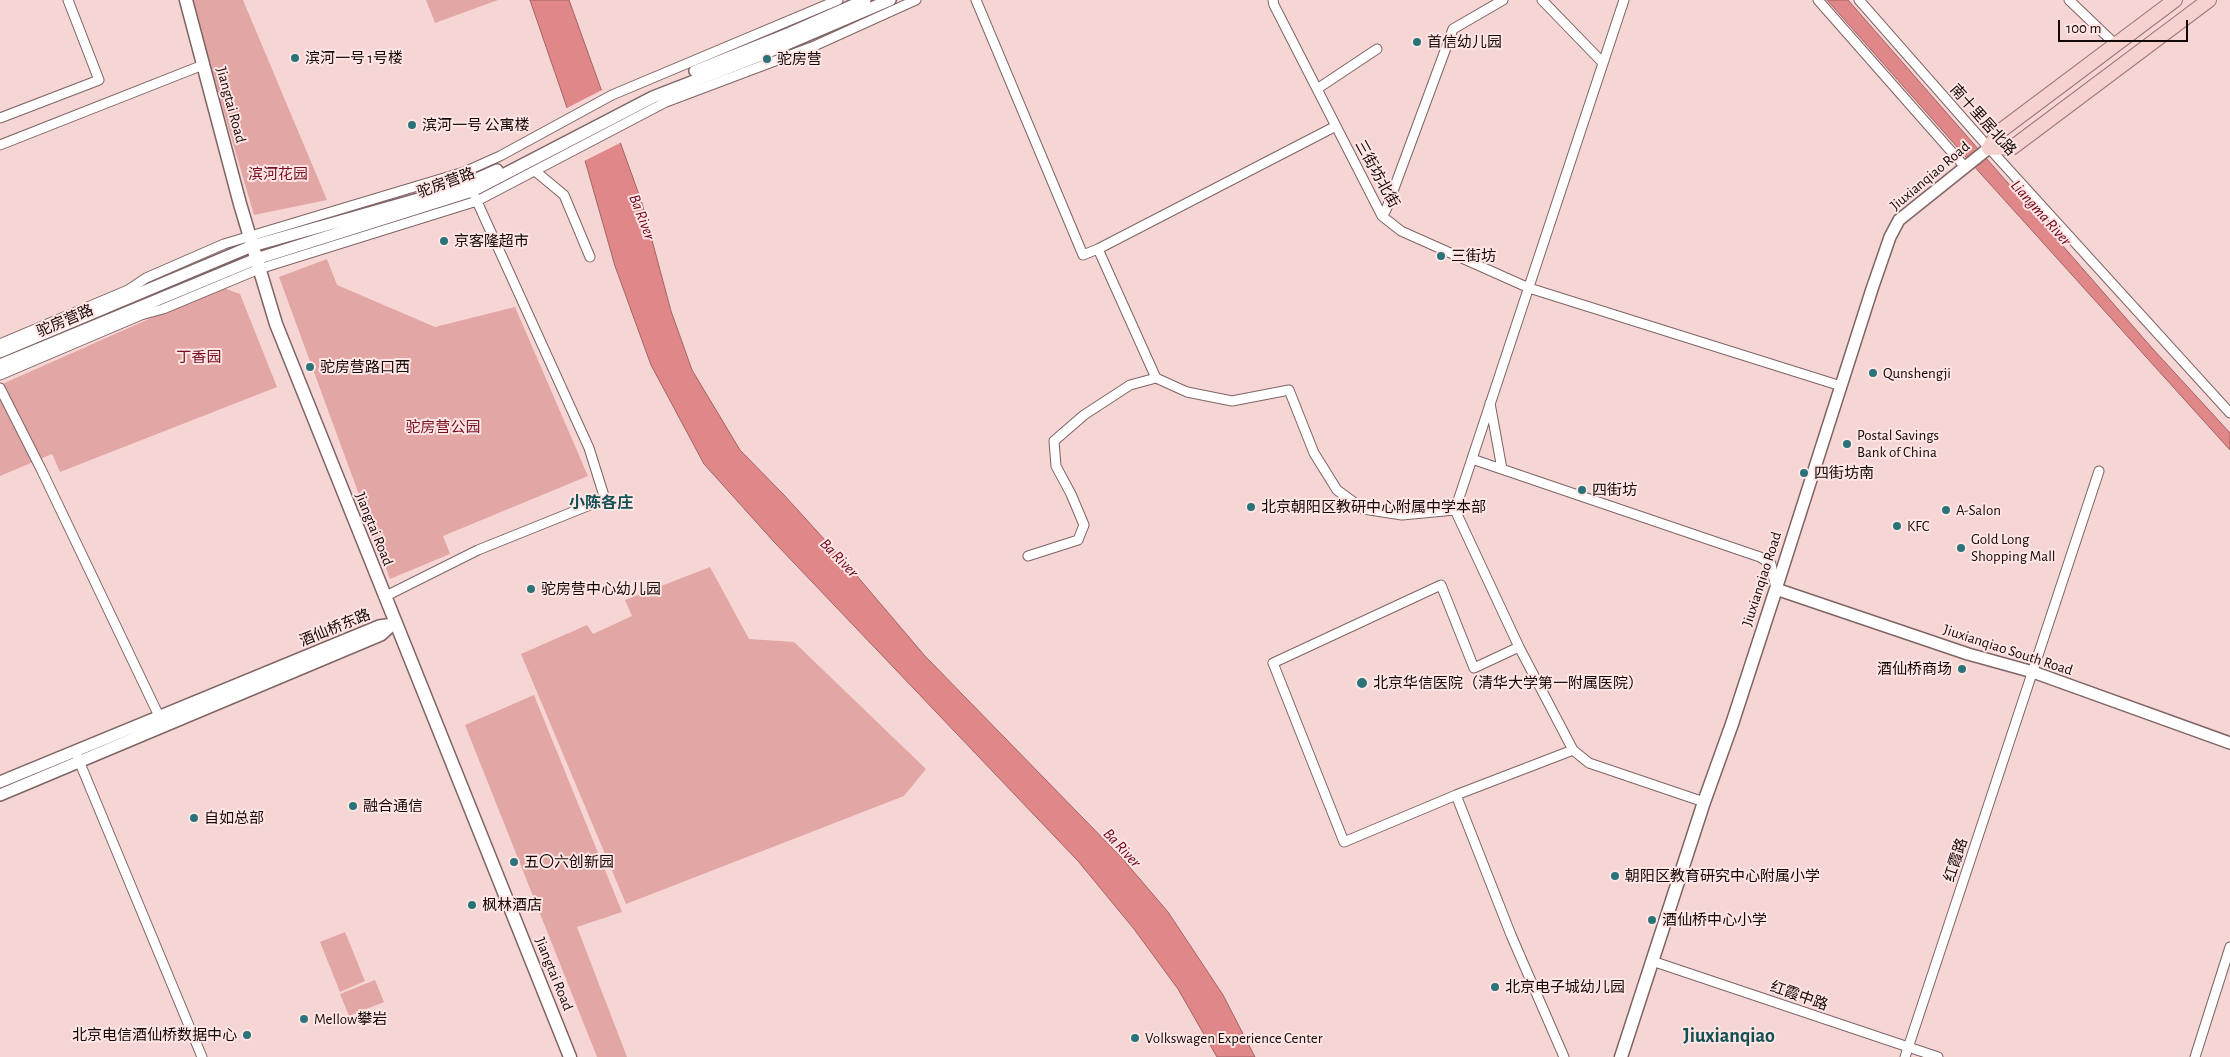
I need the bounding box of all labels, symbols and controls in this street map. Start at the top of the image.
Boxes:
scale bar [2060,10,2190,42]
text: 100 m [2066,21,2101,36]
place label: 首信幼儿园 [1427,33,1502,51]
marker: 首信幼儿园 [1411,36,1423,48]
place label: 滨河一号 1号楼 [305,49,403,67]
place label: 驼房营 [777,50,822,68]
marker: 滨河一号 1号楼 [289,52,301,64]
marker: 驼房营 [761,53,773,65]
street label: Jiangtai Road [212,65,250,145]
street label: 南十里居北路 [1946,81,2020,159]
place label: 滨河一号 公寓楼 [422,116,529,134]
marker: 滨河一号 公寓楼 [406,119,418,131]
street label: 三街坊北街 [1351,137,1403,211]
street label: Jiuxianqiao Road [1886,137,1974,215]
street label: 驼房营路 [415,164,477,202]
park label: 滨河花园 [248,165,308,183]
water label: Liangma River [2007,176,2075,250]
water label: Ba River [625,192,659,242]
place label: 京客隆超市 [454,232,529,250]
marker: 京客隆超市 [438,235,450,247]
place label: 三街坊 [1451,247,1496,265]
marker: 三街坊 [1435,250,1447,262]
street label: 驼房营路 [34,301,96,341]
park label: 丁香园 [177,348,221,366]
place label: 驼房营路口西 [320,358,410,376]
marker: 驼房营路口西 [304,361,316,373]
place label: Qunshengji [1883,364,1951,382]
marker: Qunshengji [1867,367,1879,379]
park label: 驼房营公园 [406,418,480,436]
place label: Postal Savings Bank of China [1857,426,1939,461]
marker: Postal Savings Bank of China [1841,438,1853,450]
place label: 四街坊南 [1814,464,1874,482]
marker: 四街坊南 [1798,467,1810,479]
place label: 四街坊 [1592,481,1637,499]
marker: 四街坊 [1576,484,1588,496]
street label: Jiangtai Road [351,490,397,568]
district label: 小陈各庄 [569,493,633,513]
place label: 北京朝阳区教研中心附属中学本部 [1261,498,1486,516]
marker: 北京朝阳区教研中心附属中学本部 [1245,501,1257,513]
place label: A-Salon [1956,501,2001,519]
marker: A-Salon [1940,504,1952,516]
place label: KFC [1907,517,1929,535]
marker: KFC [1891,520,1903,532]
street label: Jiuxianqiao Road [1738,529,1786,629]
place label: Gold Long Shopping Mall [1971,530,2056,565]
water label: Ba River [816,534,862,582]
marker: Gold Long Shopping Mall [1955,542,1967,554]
place label: 驼房营中心幼儿园 [541,580,661,598]
marker: 驼房营中心幼儿园 [525,583,537,595]
street label: 酒仙桥东路 [297,606,373,650]
street label: Jiuxianqiao South Road [1941,621,2075,679]
place label: 酒仙桥商场 [1877,660,1952,678]
marker: 酒仙桥商场 [1956,663,1968,675]
place label: 北京华信医院（清华大学第一附属医院） [1373,674,1643,692]
marker: 北京华信医院（清华大学第一附属医院） [1355,676,1369,690]
place label: 融合通信 [363,797,423,815]
marker: 融合通信 [347,800,359,812]
place label: 自如总部 [204,809,264,827]
marker: 自如总部 [188,812,200,824]
water label: Ba River [1099,824,1145,872]
street label: 红霞路 [1940,836,1972,884]
place label: 五〇六创新园 [524,853,614,871]
marker: 五〇六创新园 [508,856,520,868]
place label: 朝阳区教育研究中心附属小学 [1625,867,1820,885]
marker: 朝阳区教育研究中心附属小学 [1609,870,1621,882]
place label: 枫林酒店 [482,896,542,914]
marker: 枫林酒店 [466,899,478,911]
place label: 酒仙桥中心小学 [1662,911,1767,929]
marker: 酒仙桥中心小学 [1646,914,1658,926]
street label: Jiangtai Road [531,935,577,1013]
place label: 北京电子城幼儿园 [1505,978,1625,996]
street label: 红霞中路 [1768,978,1830,1014]
marker: 北京电子城幼儿园 [1489,981,1501,993]
place label: Mellow攀岩 [314,1010,387,1028]
marker: Mellow攀岩 [298,1013,310,1025]
district label: Jiuxianqiao [1683,1024,1775,1048]
place label: 北京电信酒仙桥数据中心 [72,1026,237,1044]
marker: 北京电信酒仙桥数据中心 [241,1029,253,1041]
place label: Volkswagen Experience Center [1145,1029,1323,1047]
marker: Volkswagen Experience Center [1129,1032,1141,1044]

